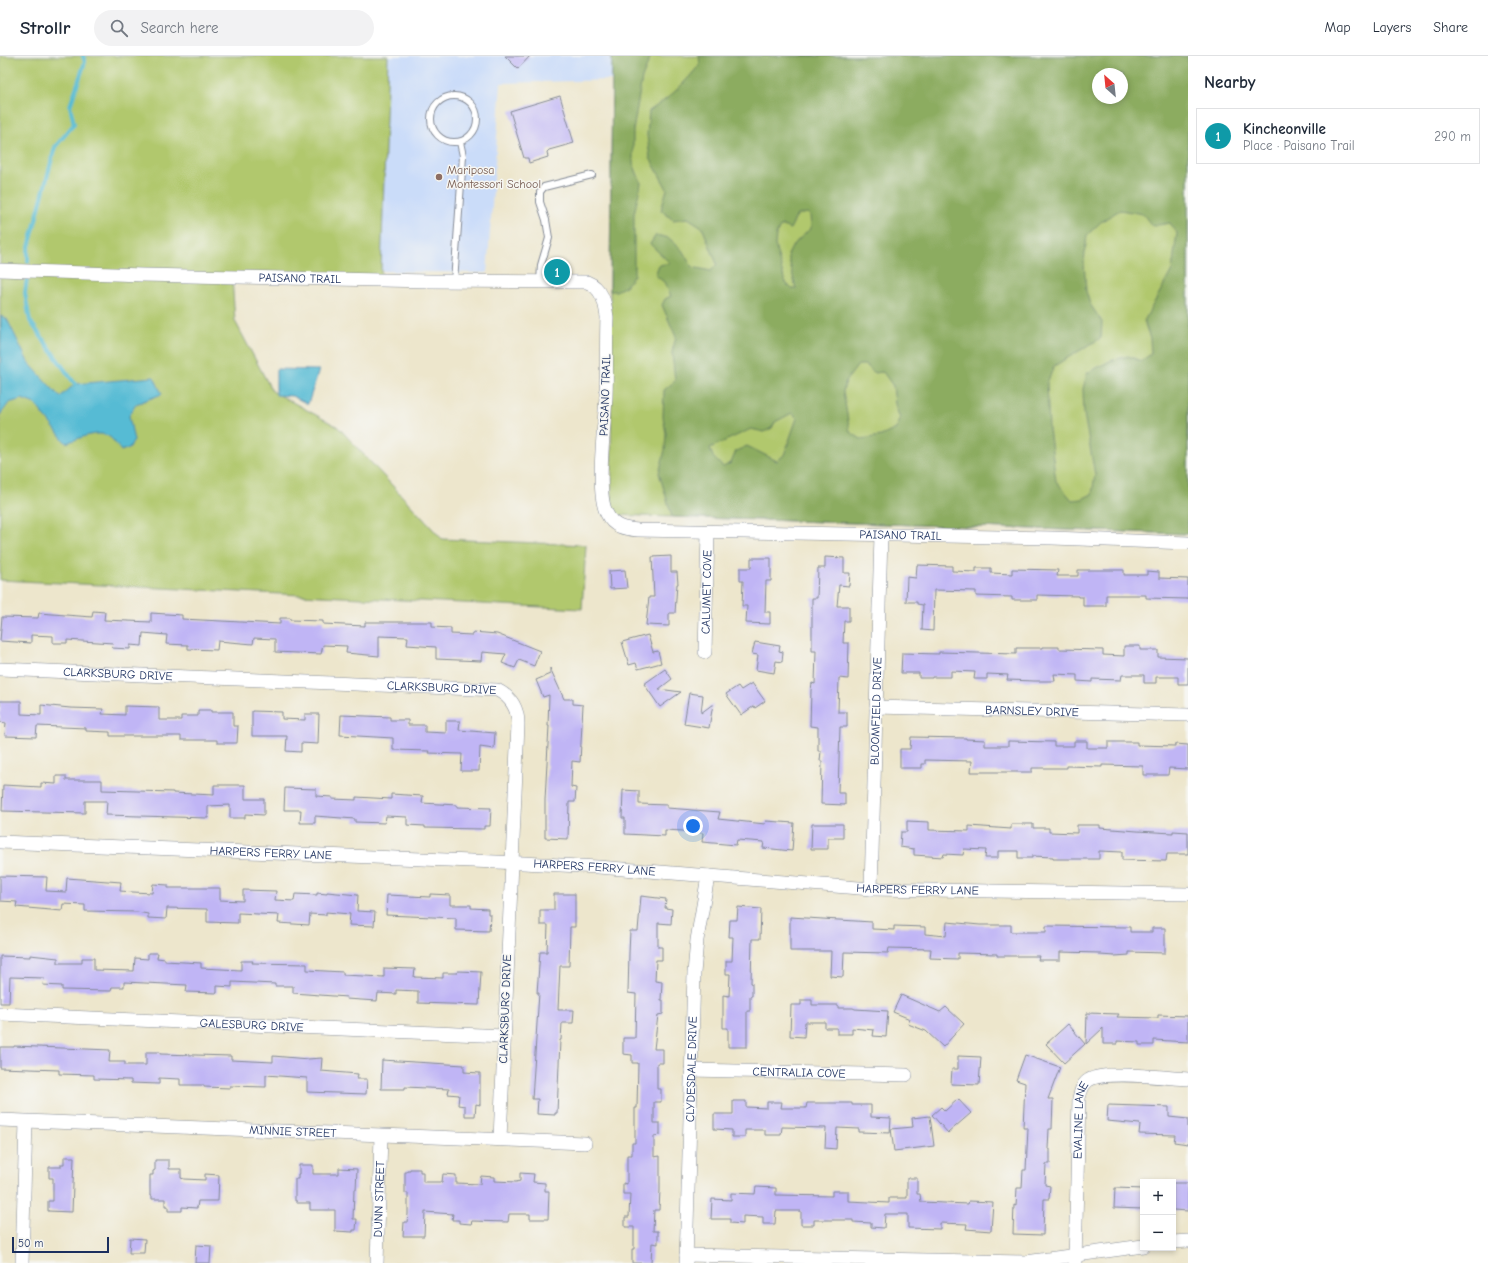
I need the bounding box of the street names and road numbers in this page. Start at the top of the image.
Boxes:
street label: PAISANO TRAIL [259,270,341,286]
street label: PAISANO TRAIL [597,354,613,436]
street label: PAISANO TRAIL [859,527,942,543]
street label: CALUMET COVE [698,550,715,634]
street label: BLOOMFIELD DRIVE [868,657,885,765]
street label: CLARKSBURG DRIVE [63,665,173,683]
street label: CLARKSBURG DRIVE [387,678,497,697]
street label: BARNSLEY DRIVE [985,703,1079,719]
street label: HARPERS FERRY LANE [209,843,332,862]
street label: HARPERS FERRY LANE [533,857,656,879]
street label: HARPERS FERRY LANE [856,881,979,898]
street label: CLARKSBURG DRIVE [496,954,514,1064]
street label: GALESBURG DRIVE [199,1016,304,1034]
street label: CLYDESDALE DRIVE [683,1016,700,1122]
street label: CENTRALIA COVE [752,1064,846,1081]
street label: EVALINE LANE [1071,1079,1091,1159]
street label: MINNIE STREET [249,1123,337,1140]
street label: DUNN STREET [371,1160,387,1237]

